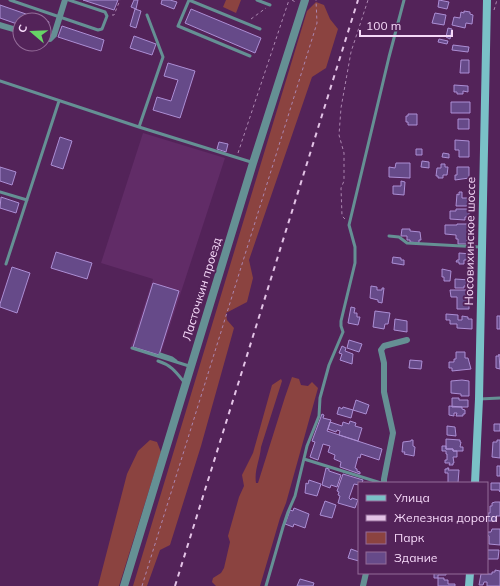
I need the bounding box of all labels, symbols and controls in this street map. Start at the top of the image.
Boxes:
north arrow [12,12,52,52]
scale bar [360,12,452,38]
text: 100 m [366,18,401,33]
text: С [15,22,31,35]
street label: Носовихинское шоссе [461,176,478,305]
street label: Ласточкин проезд [179,235,224,342]
legend [358,482,488,574]
text: Улица [393,490,430,505]
text: Железная дорога [394,510,498,525]
text: Парк [394,530,425,545]
text: Здание [394,550,438,565]

